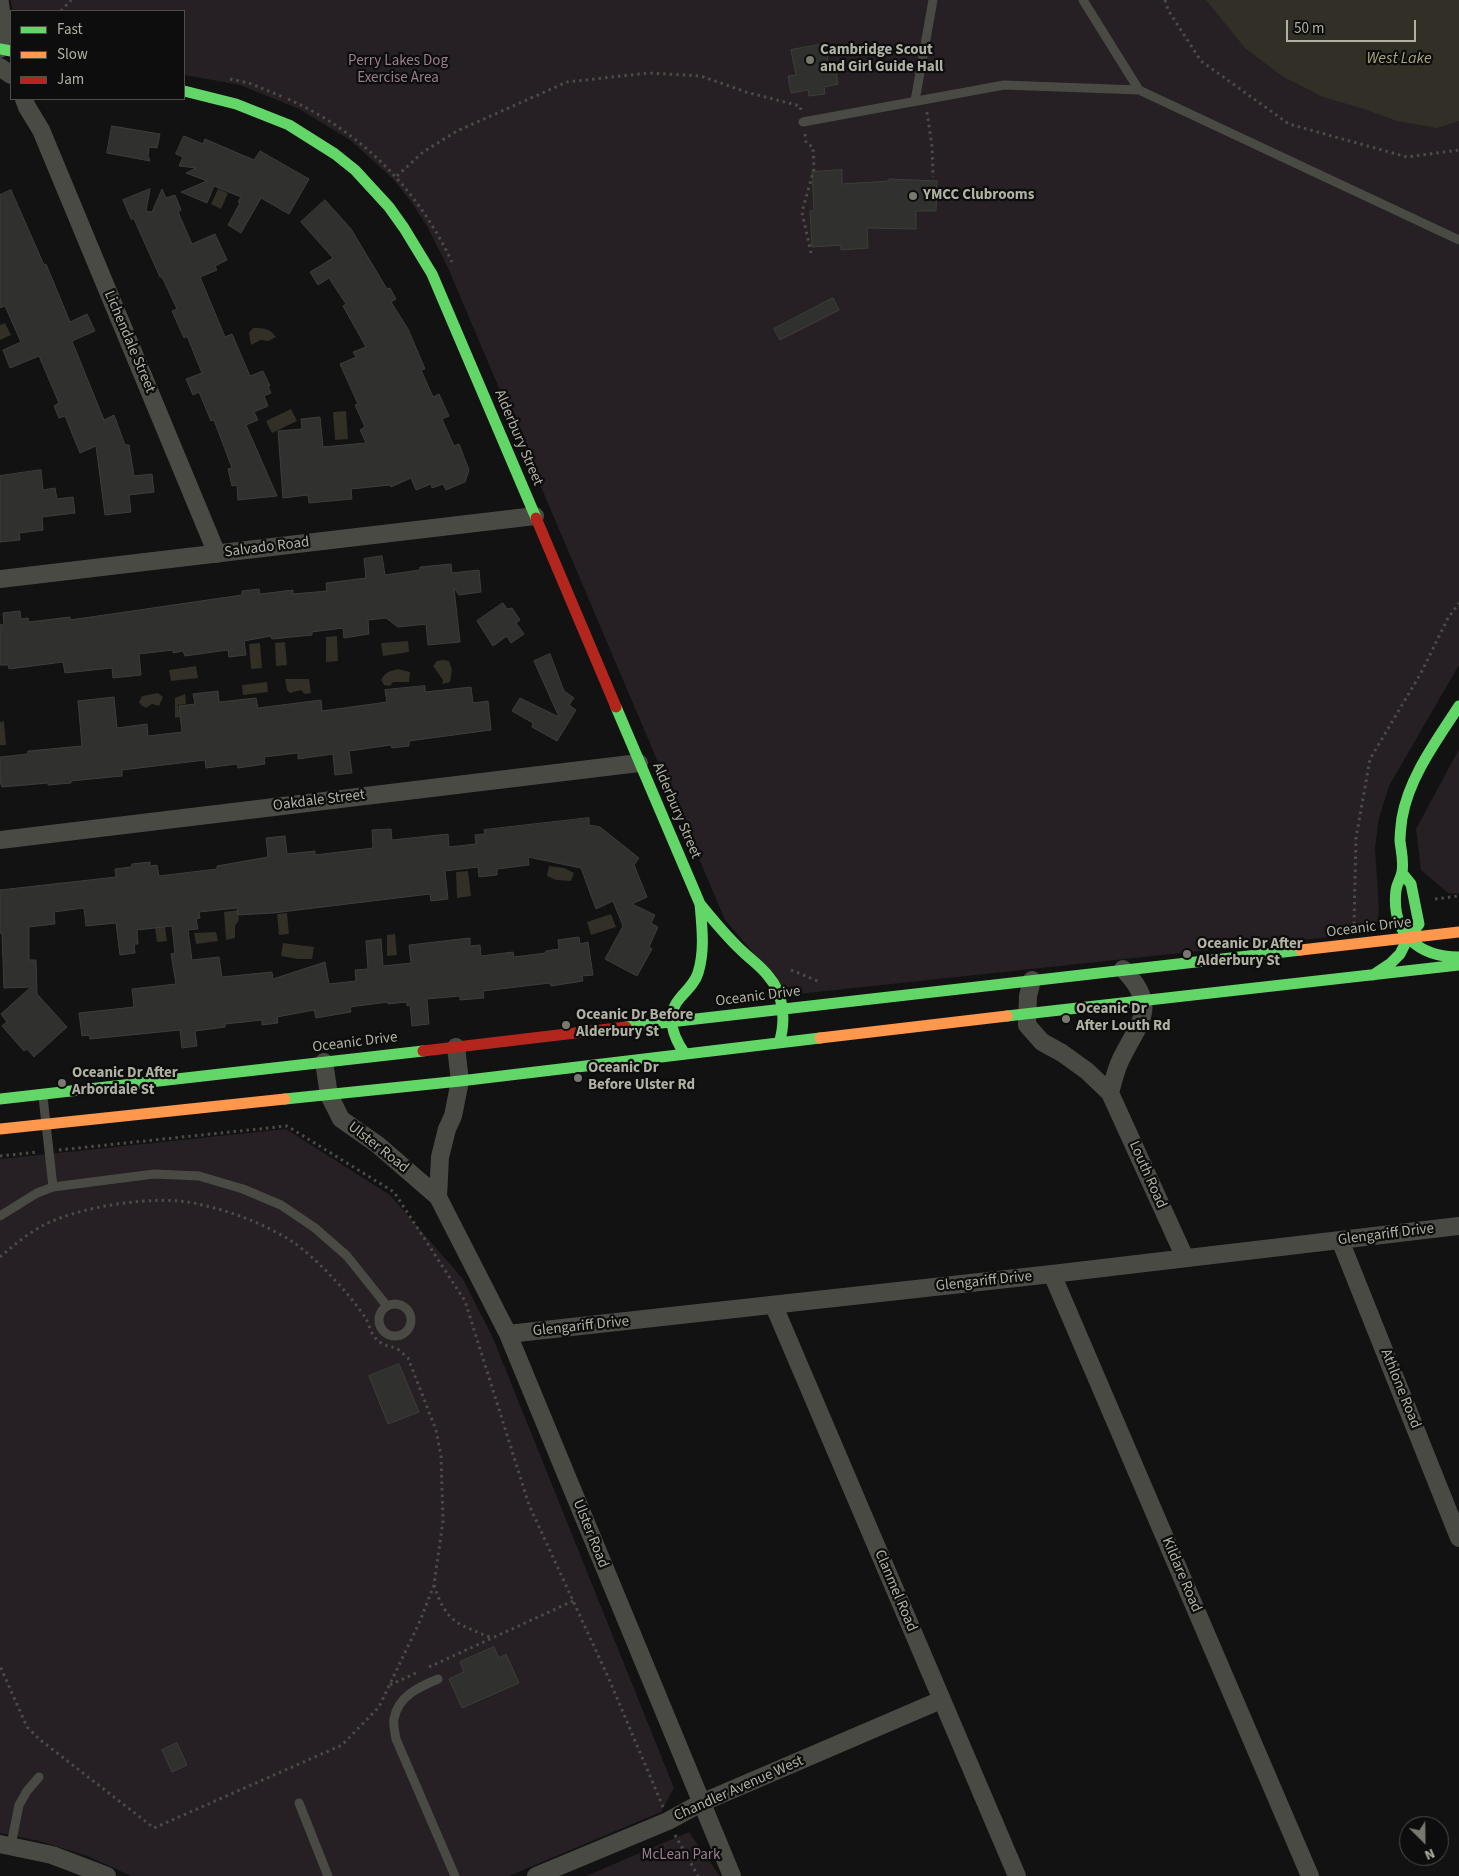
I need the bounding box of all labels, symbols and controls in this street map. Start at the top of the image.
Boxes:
legend [10,10,185,100]
scale bar [1289,10,1419,42]
text: 50 m [1294,18,1324,39]
text: Fast [57,19,83,40]
place label: Cambridge Scout and Girl Guide Hall [820,42,943,77]
text: Slow [57,44,88,65]
water label: West Lake [1366,49,1432,69]
park label: Perry Lakes Dog Exercise Area [348,53,448,88]
marker: Cambridge Scout and Girl Guide Hall [804,54,816,66]
text: Jam [57,69,84,90]
place label: YMCC Clubrooms [923,187,1034,205]
marker: YMCC Clubrooms [907,190,919,202]
street label: Lichendale Street [99,288,159,396]
street label: Alderbury Street [490,387,546,489]
street label: Salvado Road [224,534,310,562]
street label: Alderbury Street [648,760,704,862]
street label: Oakdale Street [272,786,366,816]
street label: Oceanic Drive [1325,914,1413,942]
place label: Oceanic Dr After Alderbury St [1197,936,1303,971]
marker: Oceanic Dr After Alderbury St [1181,948,1193,960]
street label: Oceanic Drive [714,983,802,1011]
place label: Oceanic Dr After Louth Rd [1076,1001,1171,1036]
place label: Oceanic Dr Before Alderbury St [576,1007,693,1042]
marker: Oceanic Dr After Louth Rd [1060,1013,1072,1025]
marker: Oceanic Dr Before Alderbury St [560,1019,572,1031]
street label: Oceanic Drive [311,1029,399,1057]
place label: Oceanic Dr Before Ulster Rd [588,1060,695,1095]
place label: Oceanic Dr After Arbordale St [72,1065,178,1100]
marker: Oceanic Dr Before Ulster Rd [572,1072,584,1084]
marker: Oceanic Dr After Arbordale St [56,1077,68,1089]
street label: Ulster Road [344,1119,412,1177]
street label: Louth Road [1124,1139,1170,1211]
street label: Glengariff Drive [1337,1220,1435,1250]
street label: Glengariff Drive [935,1268,1033,1296]
street label: Glengariff Drive [532,1313,630,1341]
street label: Athlone Road [1376,1347,1424,1431]
street label: Ulster Road [568,1497,612,1571]
street label: Kildare Road [1157,1535,1205,1615]
street label: Clanmel Road [870,1547,920,1635]
street label: Chandler Avenue West [671,1752,807,1826]
north arrow [1399,1816,1449,1866]
text: N [1421,1843,1438,1865]
park label: McLean Park [642,1847,720,1865]

